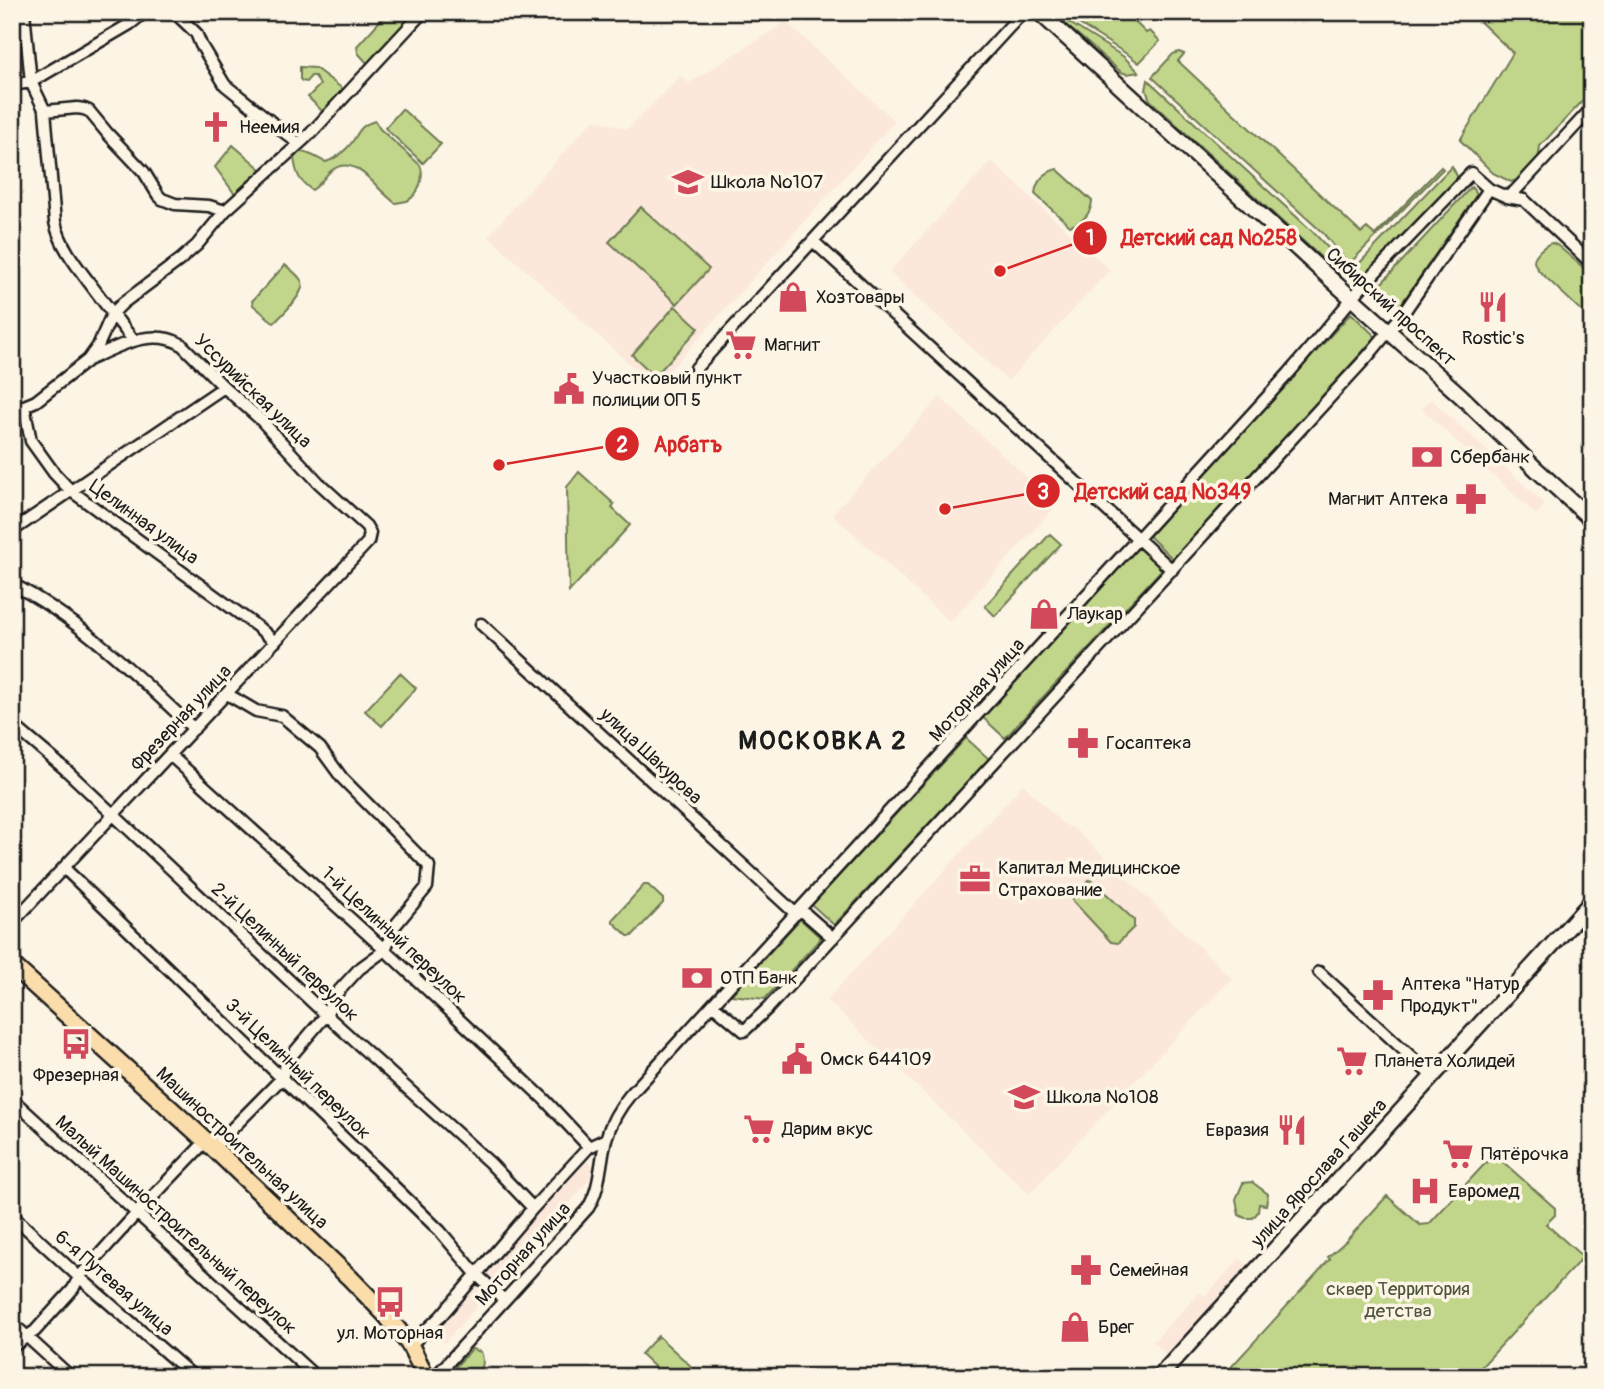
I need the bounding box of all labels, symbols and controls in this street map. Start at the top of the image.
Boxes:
church icon: Неемия [199,110,233,144]
place label: Неемия [239,115,300,139]
school or university icon: Школа №107 [671,165,705,199]
place label: Школа №107 [711,170,823,194]
callout: Детский сад №258 [1072,217,1311,259]
text: 1 [1086,225,1094,252]
text: Детский сад №258 [1119,225,1297,252]
street label: Сибирский проспект [1321,242,1461,372]
shop icon: Хозтовары [776,280,810,314]
place label: Хозтовары [816,285,905,309]
restaurant icon: Rostic's [1476,290,1510,324]
place label: Rostic's [1462,326,1525,350]
supermarket icon: Магнит [724,328,758,362]
street label: Уссурийская улица [189,329,317,453]
place label: Магнит [764,333,821,357]
place label: Участковый пункт полиции ОП 5 [592,366,743,412]
public building icon: Участковый пункт полиции ОП 5 [552,372,586,406]
callout: Арбатъ [604,423,736,465]
text: 2 [616,432,628,459]
text: Арбатъ [654,432,722,459]
bank icon: Сбербанк [1410,440,1444,474]
place label: Сбербанк [1450,445,1530,469]
callout: Детский сад №349 [1026,470,1265,512]
street label: Целинная улица [85,474,204,570]
text: 3 [1037,479,1049,506]
text: Детский сад №349 [1073,479,1252,506]
pharmacy icon: Магнит Аптека [1454,482,1488,516]
place label: Магнит Аптека [1328,487,1448,511]
shop icon: Лаукар [1027,597,1061,631]
place label: Лаукар [1066,602,1123,626]
street label: Моторная улица [924,633,1030,747]
street label: Фрезерная улица [125,660,237,776]
street label: улица Шакурова [594,702,707,810]
district label: МОСКОВКА 2 [738,725,908,757]
pharmacy icon: Госаптека [1066,726,1100,760]
place label: Госаптека [1106,731,1191,755]
place label: Капитал Медицинское Страхование [998,856,1181,902]
street label: 1-й Целинный переулок [316,861,472,1009]
office icon: Капитал Медицинское Страхование [958,862,992,896]
street label: 2-й Целинный переулок [206,877,364,1027]
bank icon: ОТП Банк [680,961,714,995]
place label: ОТП Банк [720,966,798,990]
place label: Аптека "Натур Продукт" [1401,972,1520,1018]
pharmacy icon: Аптека "Натур Продукт" [1361,978,1395,1012]
street label: 3-й Целинный переулок [220,993,376,1145]
bus stop icon: Фрезерная [59,1027,93,1061]
public building icon: Омск 644109 [780,1042,814,1076]
supermarket icon: Планета Холидей [1335,1044,1369,1078]
place label: Омск 644109 [820,1047,931,1071]
place label: Планета Холидей [1375,1049,1515,1073]
street label: Машиностроительная улица [151,1062,333,1234]
place label: Фрезерная [33,1063,119,1087]
school or university icon: Школа №108 [1007,1080,1041,1114]
place label: Школа №108 [1047,1085,1159,1109]
street label: улица Ярослава Гашека [1245,1094,1392,1253]
street label: Малый Машиностроительный переулок [50,1110,302,1340]
supermarket icon: Дарим вкус [742,1112,776,1146]
restaurant icon: Евразия [1275,1113,1309,1147]
place label: Дарим вкус [781,1117,874,1141]
place label: Евразия [1205,1118,1269,1142]
supermarket icon: Пятёрочка [1441,1137,1475,1171]
place label: Пятёрочка [1481,1142,1569,1166]
hospital icon: Евромед [1408,1174,1442,1208]
place label: Евромед [1448,1179,1520,1203]
street label: Моторная улица [470,1197,576,1311]
street label: 6-я Путевая улица [50,1225,178,1341]
pharmacy icon: Семейная [1069,1253,1103,1287]
place label: Семейная [1109,1258,1188,1282]
park label: сквер Территория детства [1326,1277,1470,1323]
bus stop icon: ул. Моторная [373,1285,407,1319]
shop icon: Брег [1058,1310,1092,1344]
place label: Брег [1098,1315,1135,1339]
place label: ул. Моторная [336,1321,443,1345]

